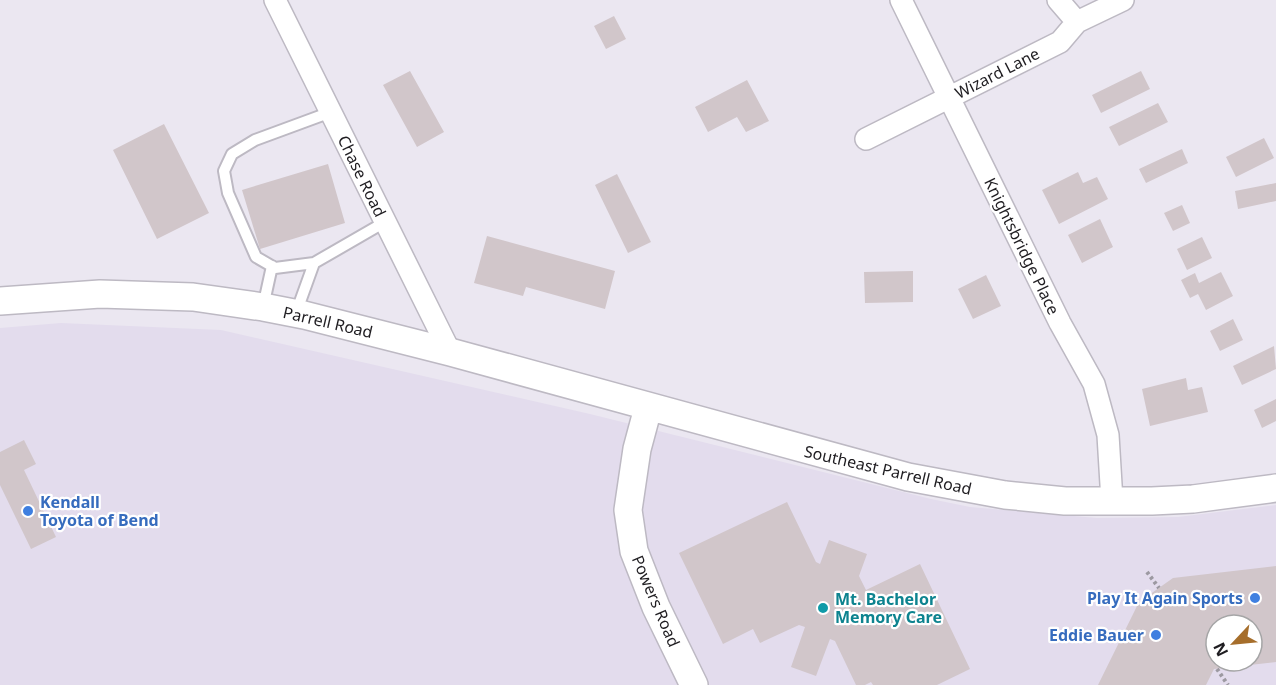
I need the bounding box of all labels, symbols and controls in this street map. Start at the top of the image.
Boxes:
street label: Wizard Lane [951,42,1043,104]
street label: Chase Road [333,132,391,220]
street label: Knightsbridge Place [979,174,1065,318]
street label: Parrell Road [281,301,375,343]
street label: Southeast Parrell Road [802,440,974,500]
place label: Kendall Toyota of Bend [40,491,159,531]
marker: Kendall Toyota of Bend [21,504,35,518]
street label: Powers Road [627,552,685,650]
place label: Play It Again Sports [1087,587,1243,609]
place label: Mt. Bachelor Memory Care [835,588,942,628]
marker: Play It Again Sports [1248,591,1262,605]
marker: Mt. Bachelor Memory Care [816,601,830,615]
north arrow [1204,613,1264,673]
place label: Eddie Bauer [1049,624,1144,646]
marker: Eddie Bauer [1149,628,1163,642]
text: N [1208,639,1233,660]

